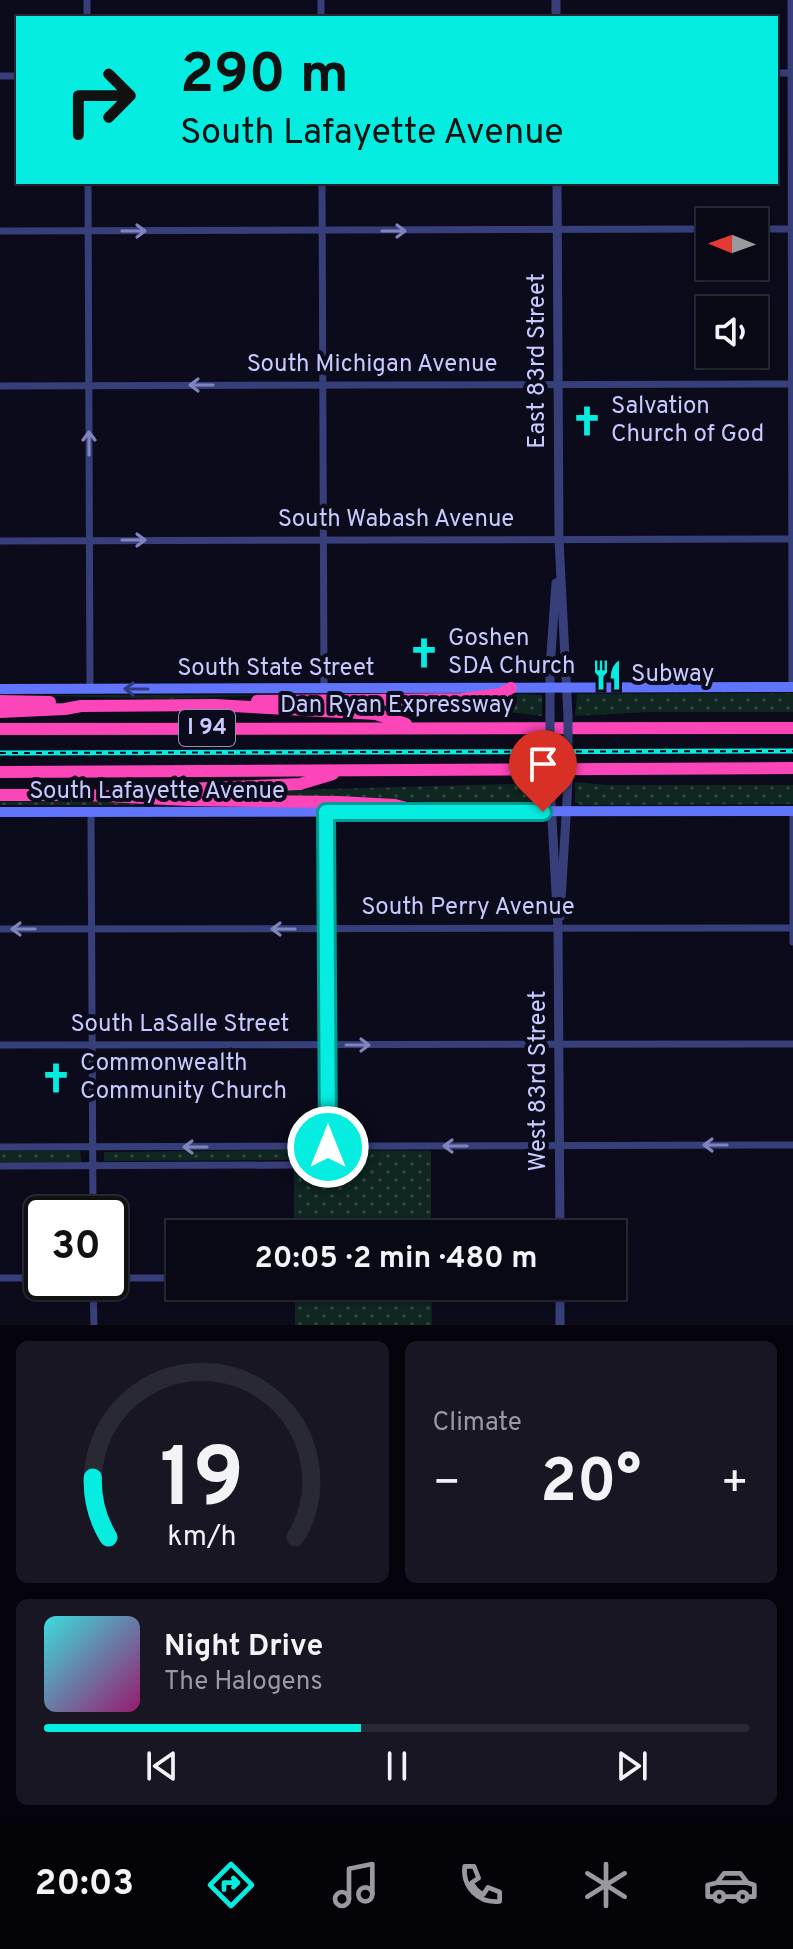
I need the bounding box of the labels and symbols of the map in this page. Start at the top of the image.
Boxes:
north arrow [696,208,768,280]
one-way arrow [120,223,147,239]
one-way arrow [380,223,407,239]
street label: East 83rd Street [523,273,553,449]
street label: South Michigan Avenue [247,350,497,380]
one-way arrow [188,377,215,393]
place label: Salvation Church of God [611,392,764,450]
church icon: Salvation Church of God [570,404,604,438]
one-way arrow [81,430,97,457]
street label: South Wabash Avenue [278,505,514,535]
one-way arrow [120,532,147,548]
place label: Goshen SDA Church [448,624,576,682]
church icon: Goshen SDA Church [407,636,441,670]
street label: South State Street [177,654,375,684]
restaurant icon: Subway [590,658,624,692]
place label: Subway [631,660,714,690]
one-way arrow [123,681,150,697]
street label: Dan Ryan Expressway [280,691,514,721]
road number: I 94 [179,710,235,746]
pin [509,730,577,812]
street label: South Lafayette Avenue [29,777,285,807]
street label: South Perry Avenue [361,893,575,923]
one-way arrow [10,921,37,937]
one-way arrow [270,921,297,937]
street label: West 83rd Street [524,990,554,1172]
street label: South LaSalle Street [71,1010,289,1040]
one-way arrow [344,1037,371,1053]
place label: Commonwealth Community Church [80,1049,287,1107]
church icon: Commonwealth Community Church [39,1061,73,1095]
position arrow [286,1105,370,1189]
one-way arrow [702,1137,729,1153]
one-way arrow [442,1138,469,1154]
one-way arrow [182,1139,209,1155]
speed limit sign: 30 [24,1196,128,1300]

